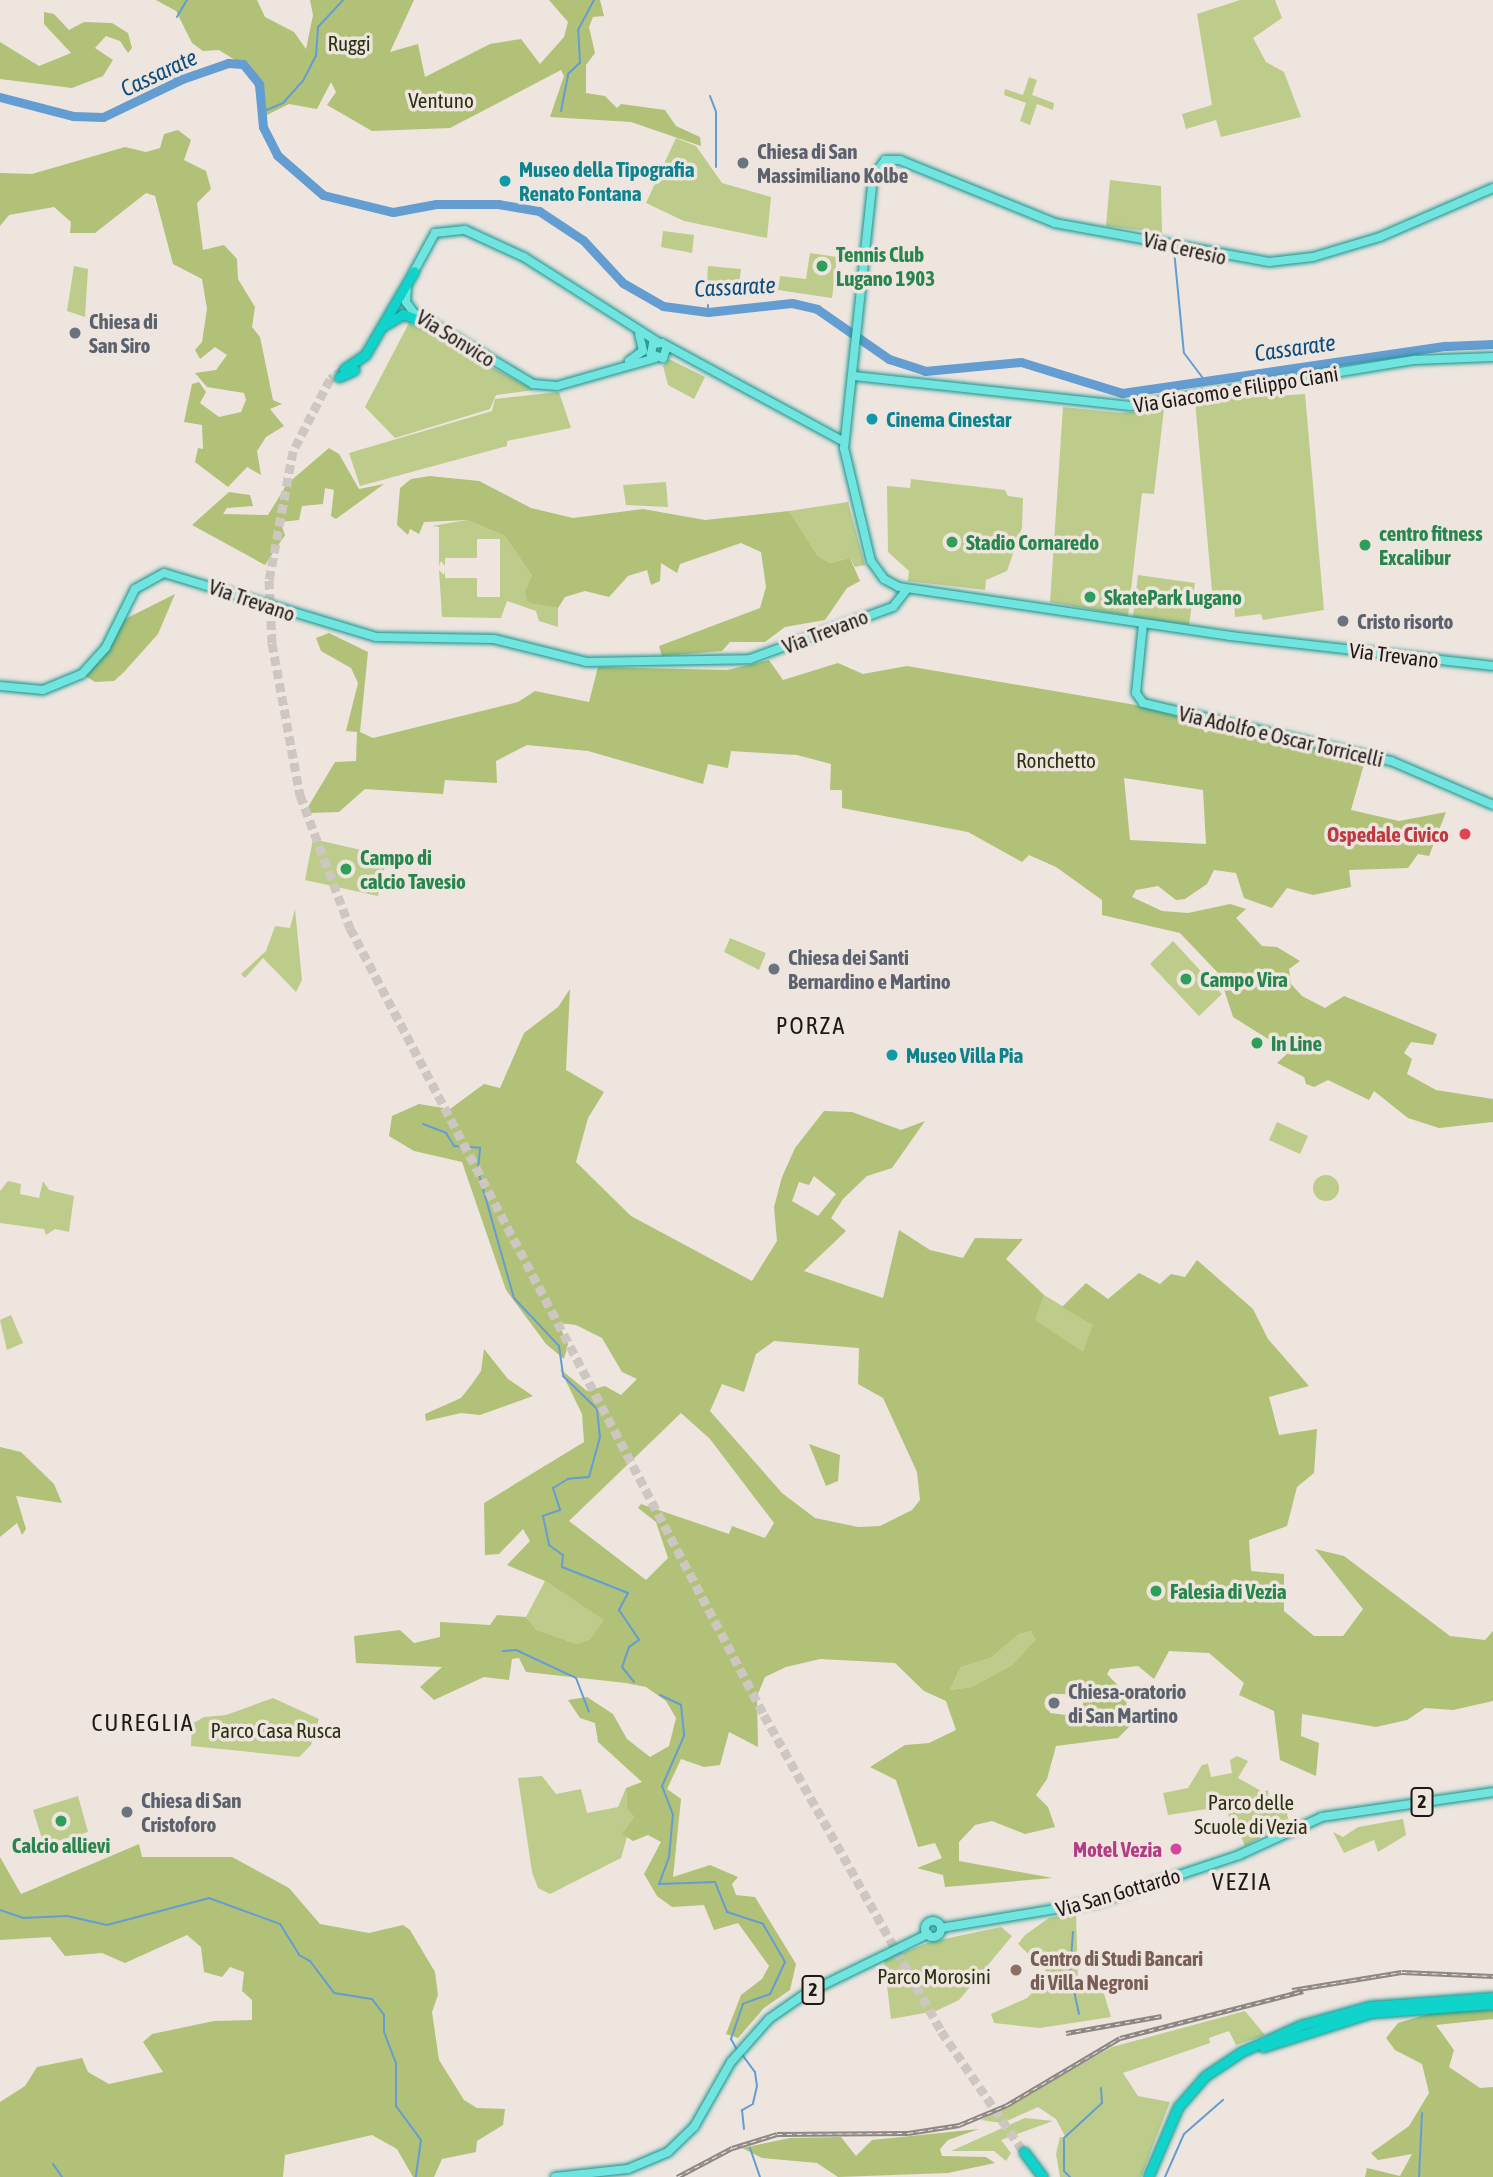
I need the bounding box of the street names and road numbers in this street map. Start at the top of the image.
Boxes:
street label: Via Ceresio [1141,226,1229,270]
street label: Via Sonvico [412,304,500,372]
street label: Via Giacomo e Filippo Ciani [1132,360,1340,418]
street label: Via Trevano [206,574,298,626]
street label: Via Trevano [779,603,871,659]
street label: Via Trevano [1348,637,1440,673]
street label: Via Adolfo e Oscar Torricelli [1176,700,1386,772]
road number: 2 [1410,1786,1434,1818]
street label: Via San Gottardo [1053,1862,1183,1922]
road number: 2 [801,1974,825,2006]

